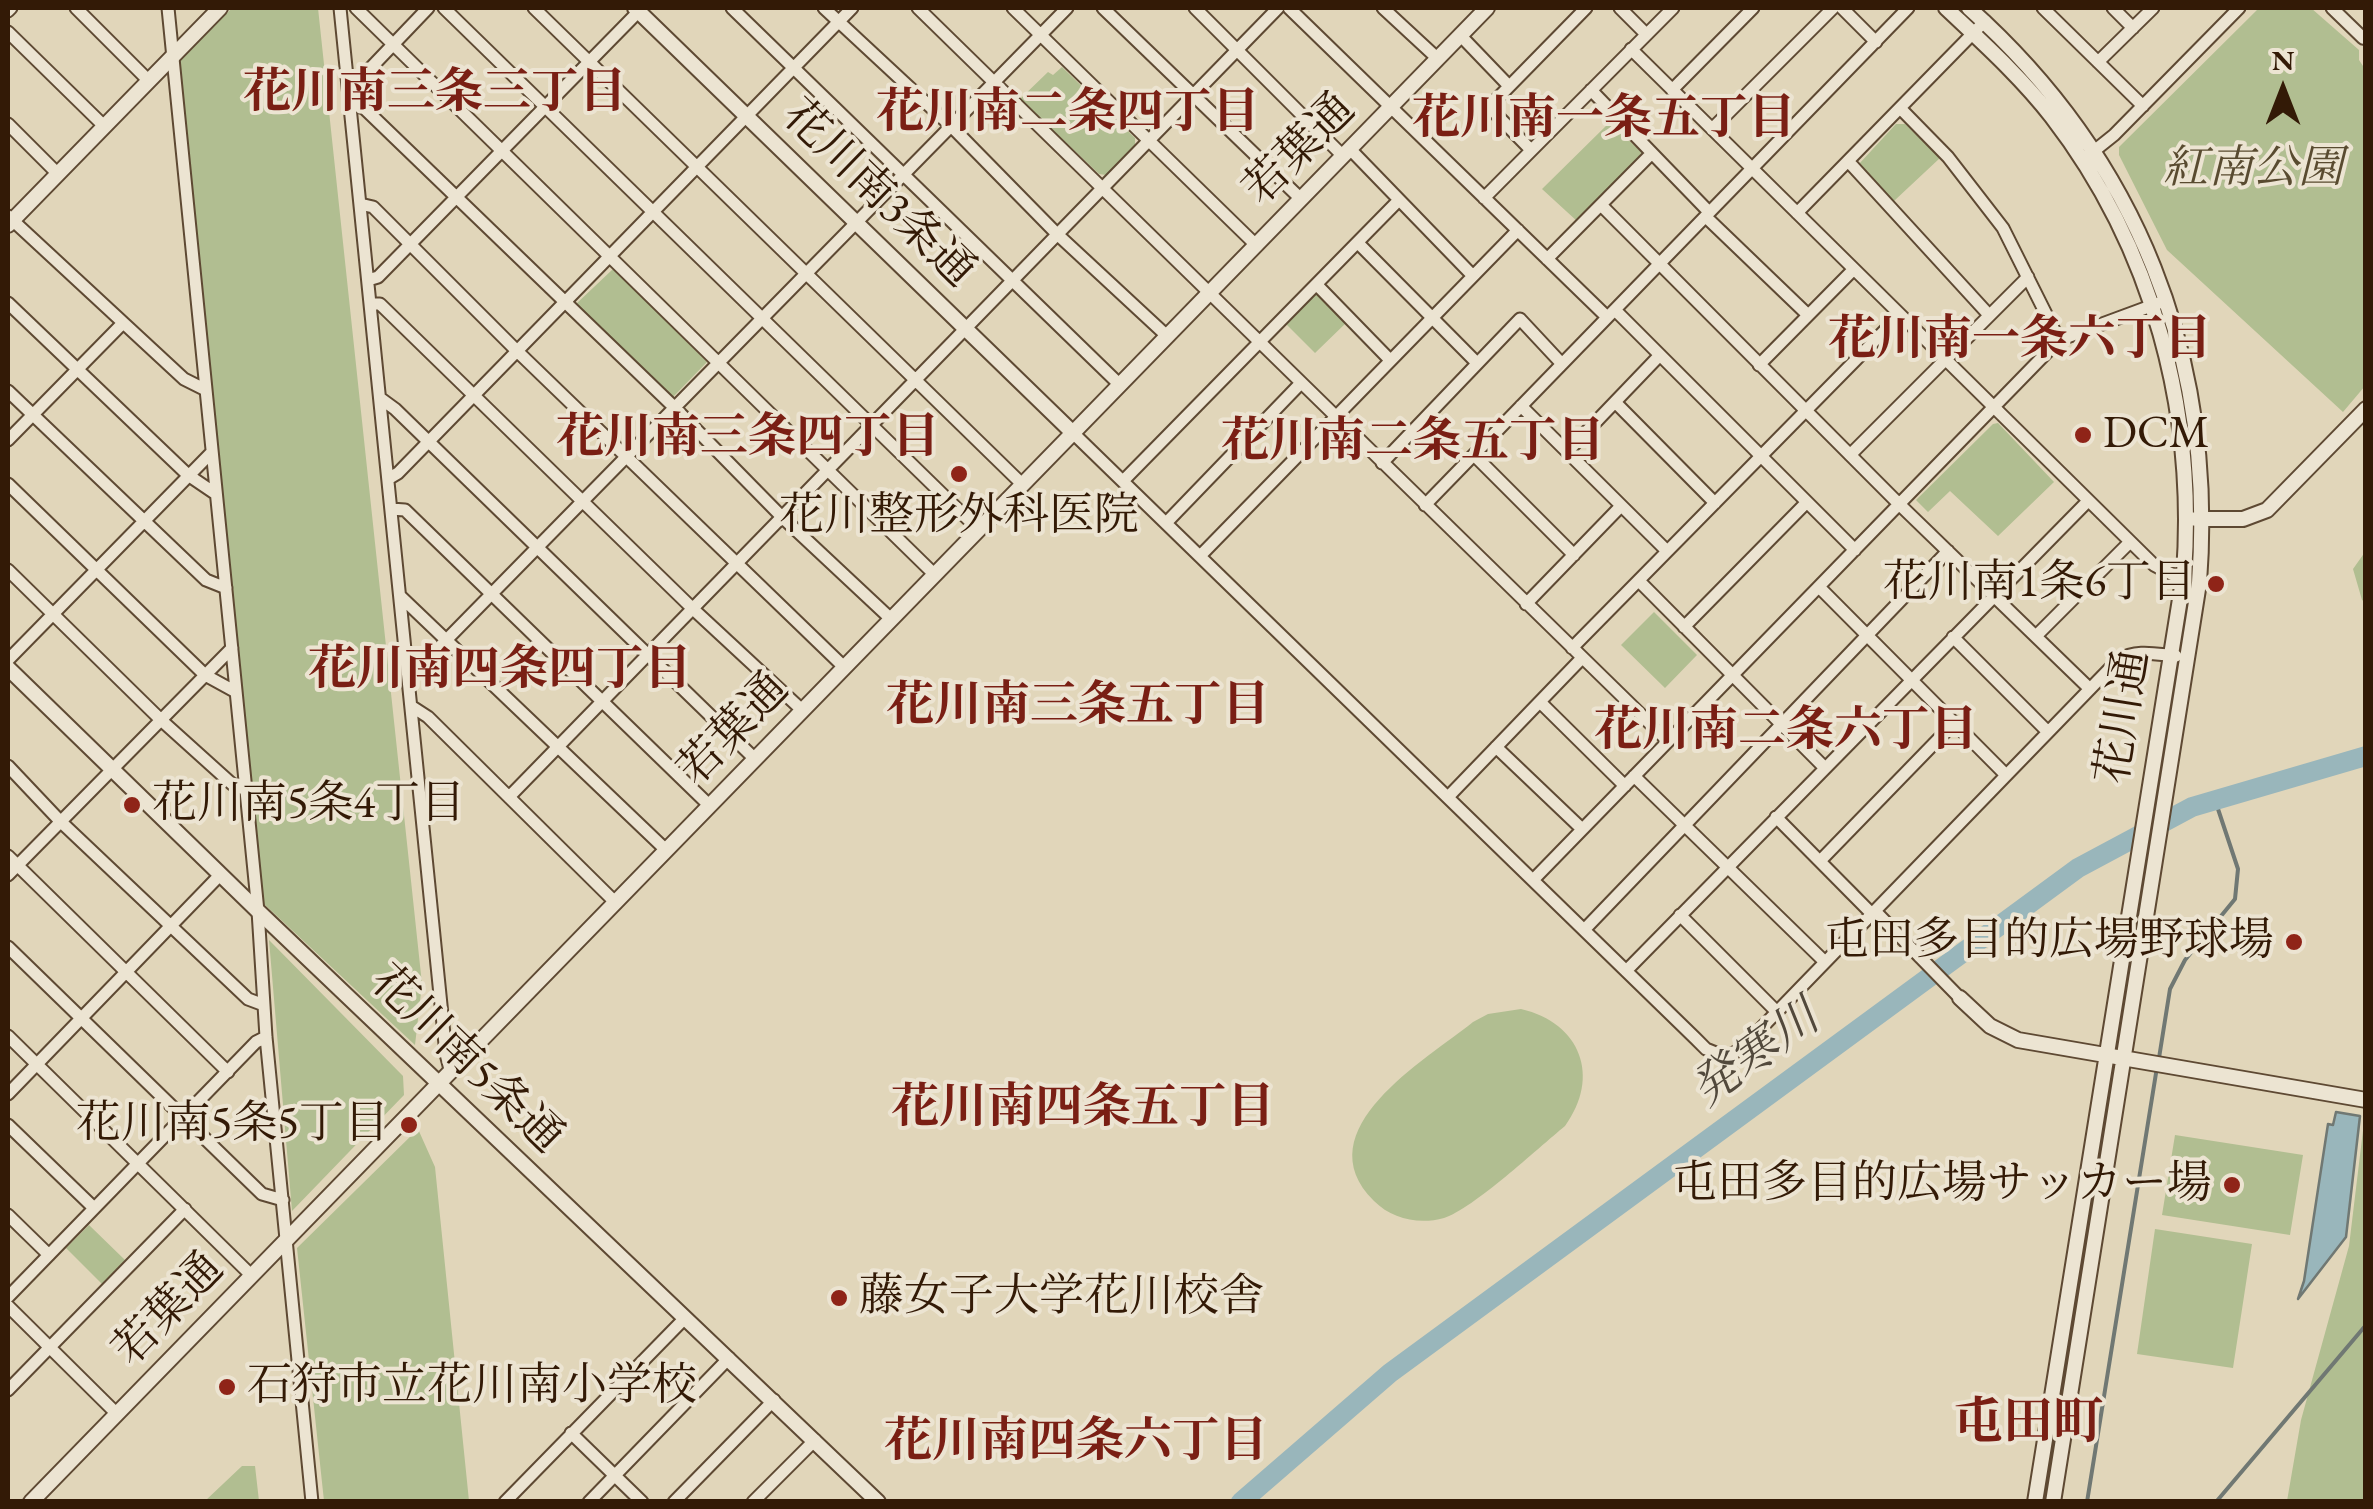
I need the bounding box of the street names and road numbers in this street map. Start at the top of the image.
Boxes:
street label: 若葉通 [1233,83,1367,217]
street label: 花川南3条通 [771,89,985,299]
street label: 花川通 [2087,646,2161,788]
street label: 若葉通 [668,663,800,797]
street label: 花川南5条通 [359,955,573,1165]
street label: 若葉通 [103,1243,235,1377]

